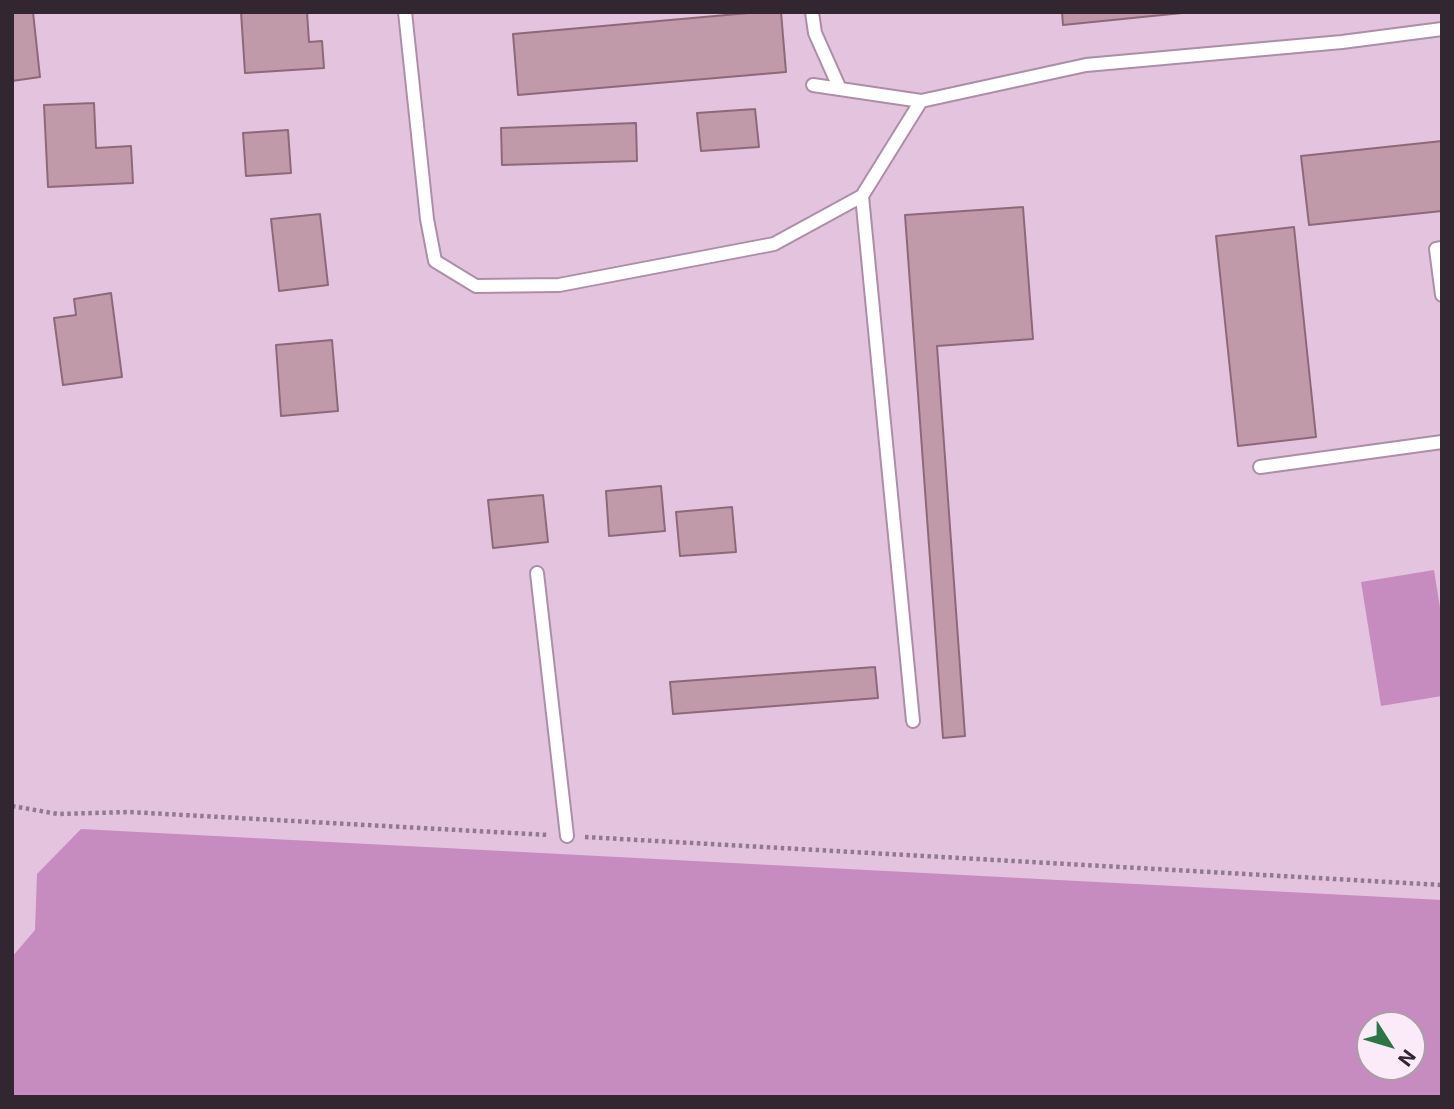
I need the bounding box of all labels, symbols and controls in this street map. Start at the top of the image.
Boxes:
north arrow [1356,1011,1426,1081]
text: N [1393,1045,1420,1070]

